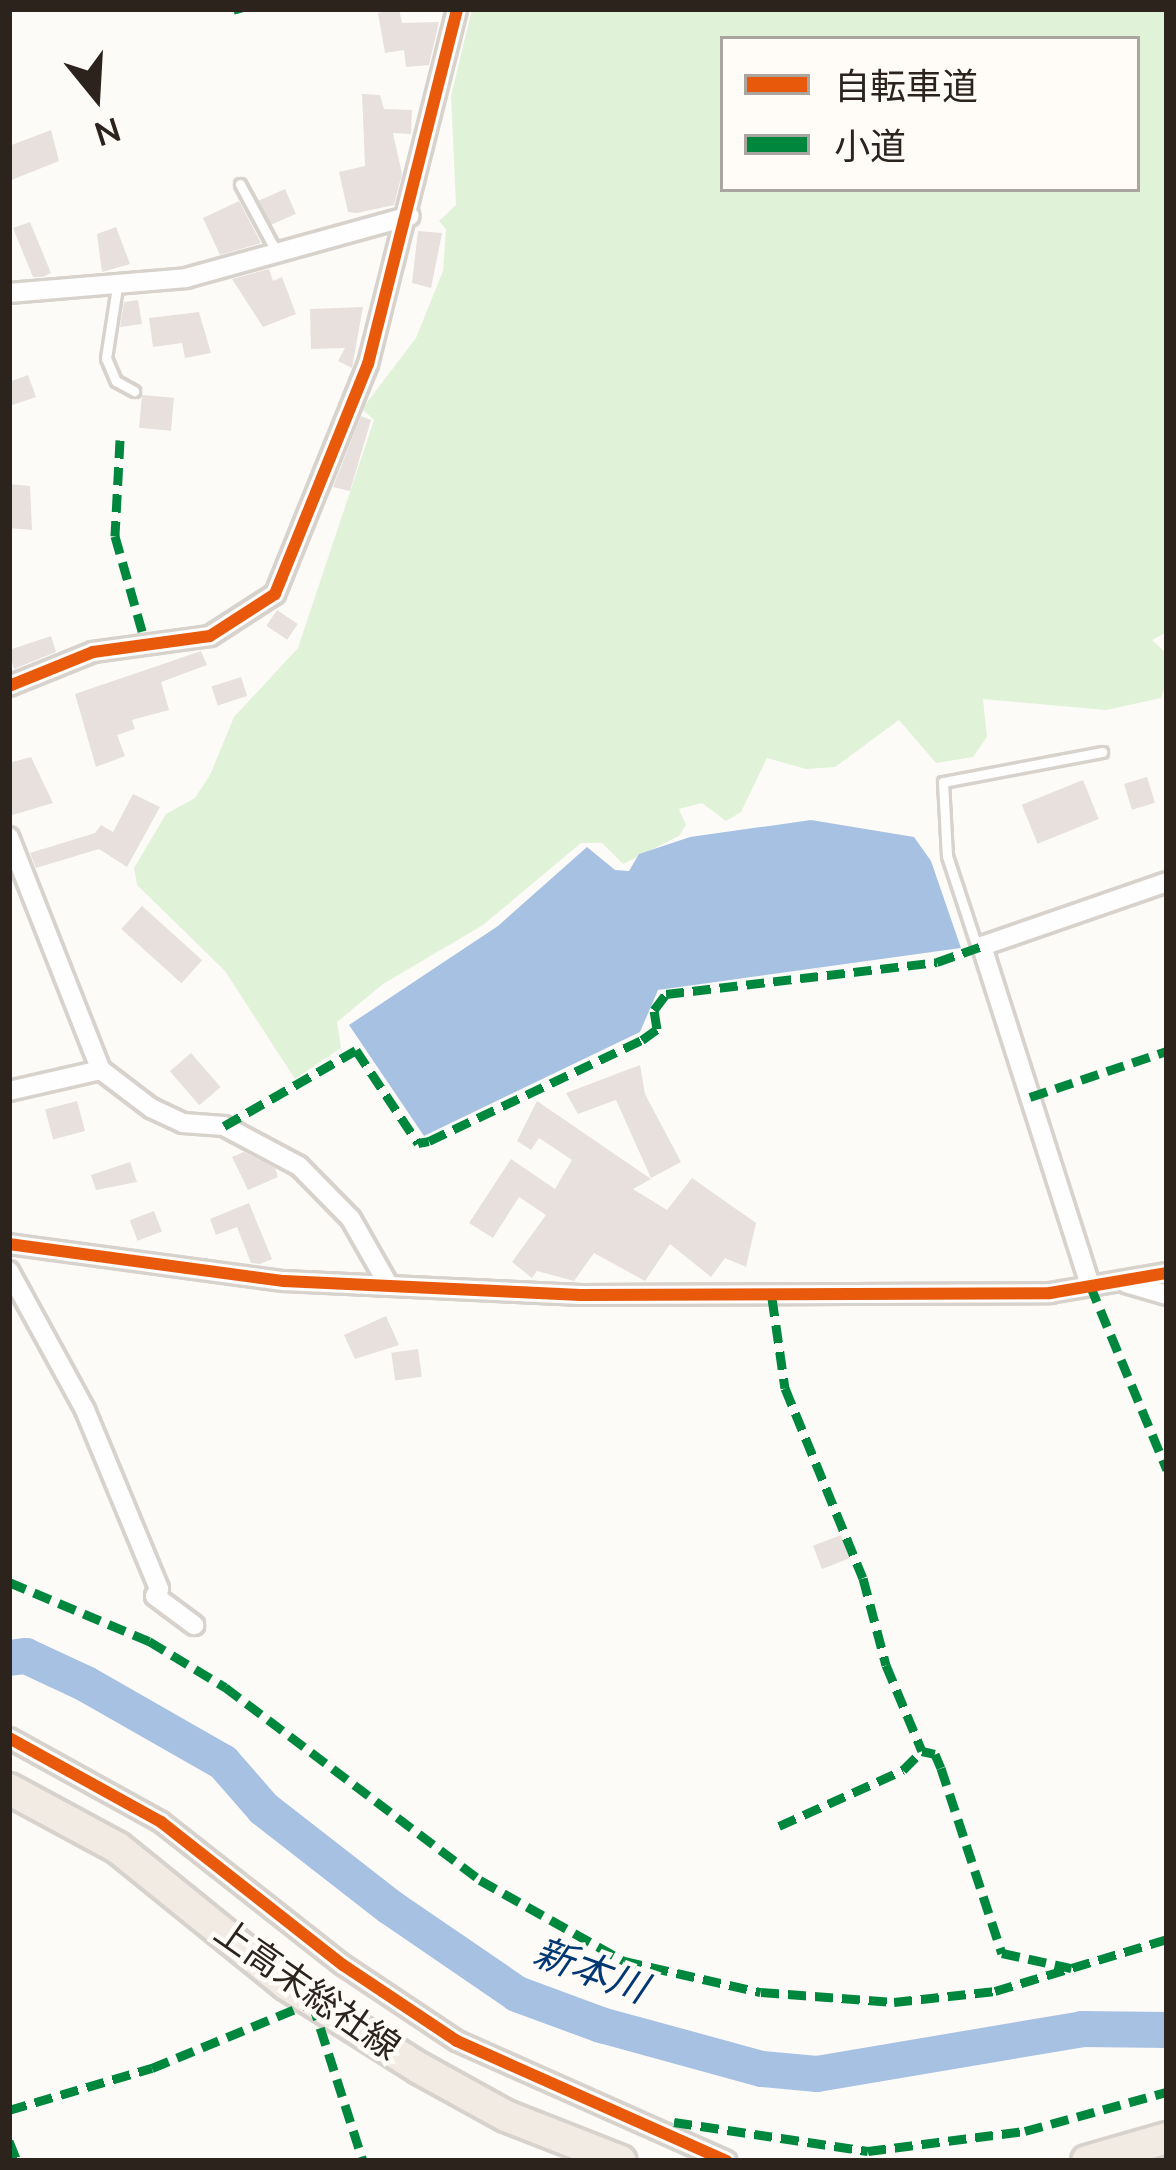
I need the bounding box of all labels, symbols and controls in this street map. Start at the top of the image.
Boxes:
north arrow [36,36,156,156]
legend [720,36,1140,192]
text: 自転車道 [834,63,978,112]
text: N [89,106,126,156]
text: 小道 [834,123,906,172]
street label: 上高末総社線 [206,1910,408,2070]
water label: 新本川 [527,1930,653,2014]

